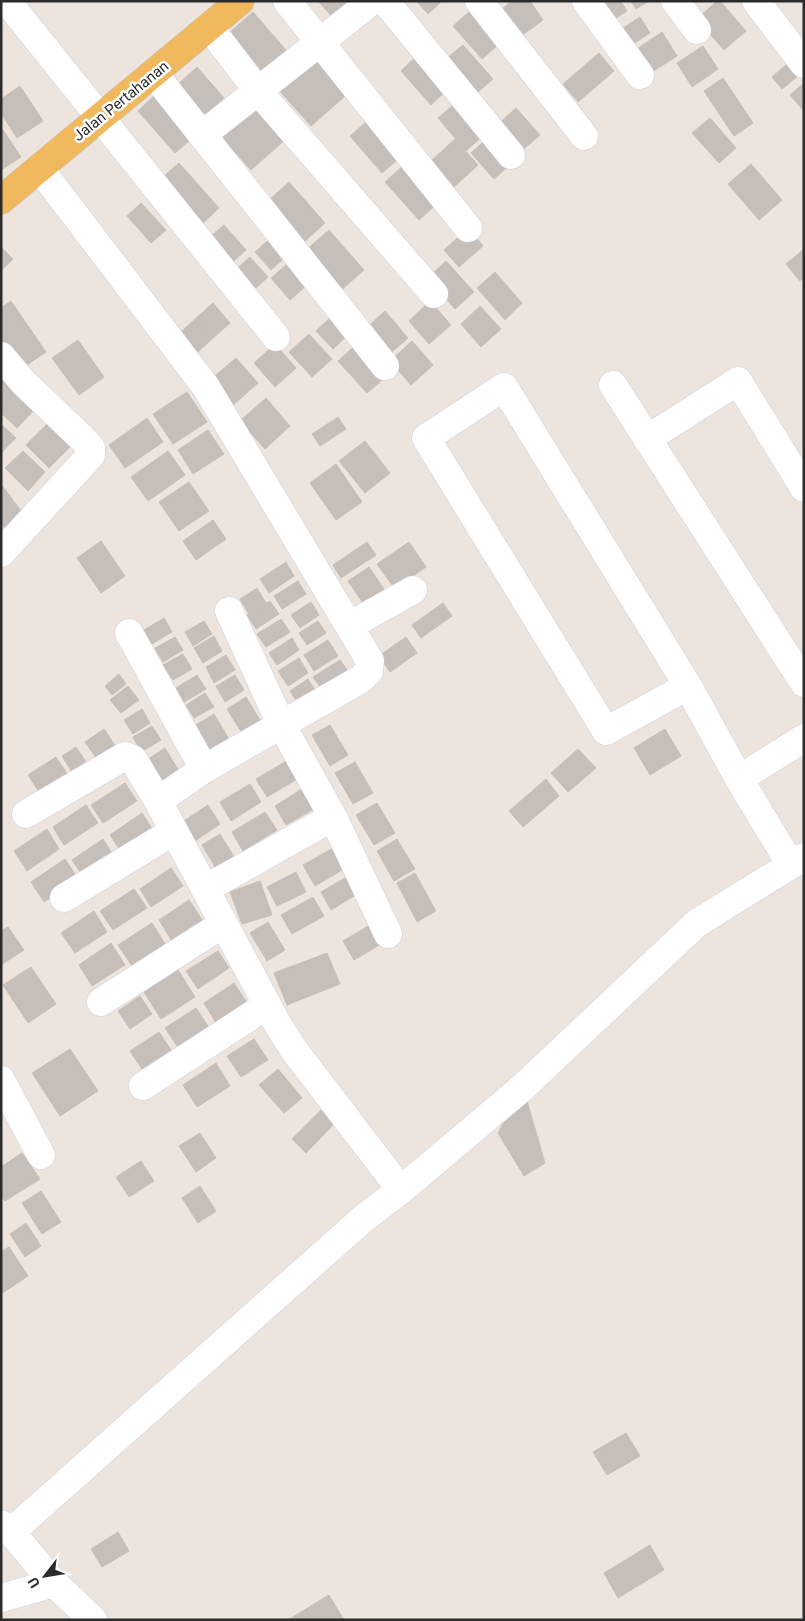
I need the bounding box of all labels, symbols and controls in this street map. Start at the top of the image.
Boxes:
street label: Jalan Pertahanan [70,57,172,145]
north arrow [20,1551,70,1601]
text: U [25,1575,43,1591]

